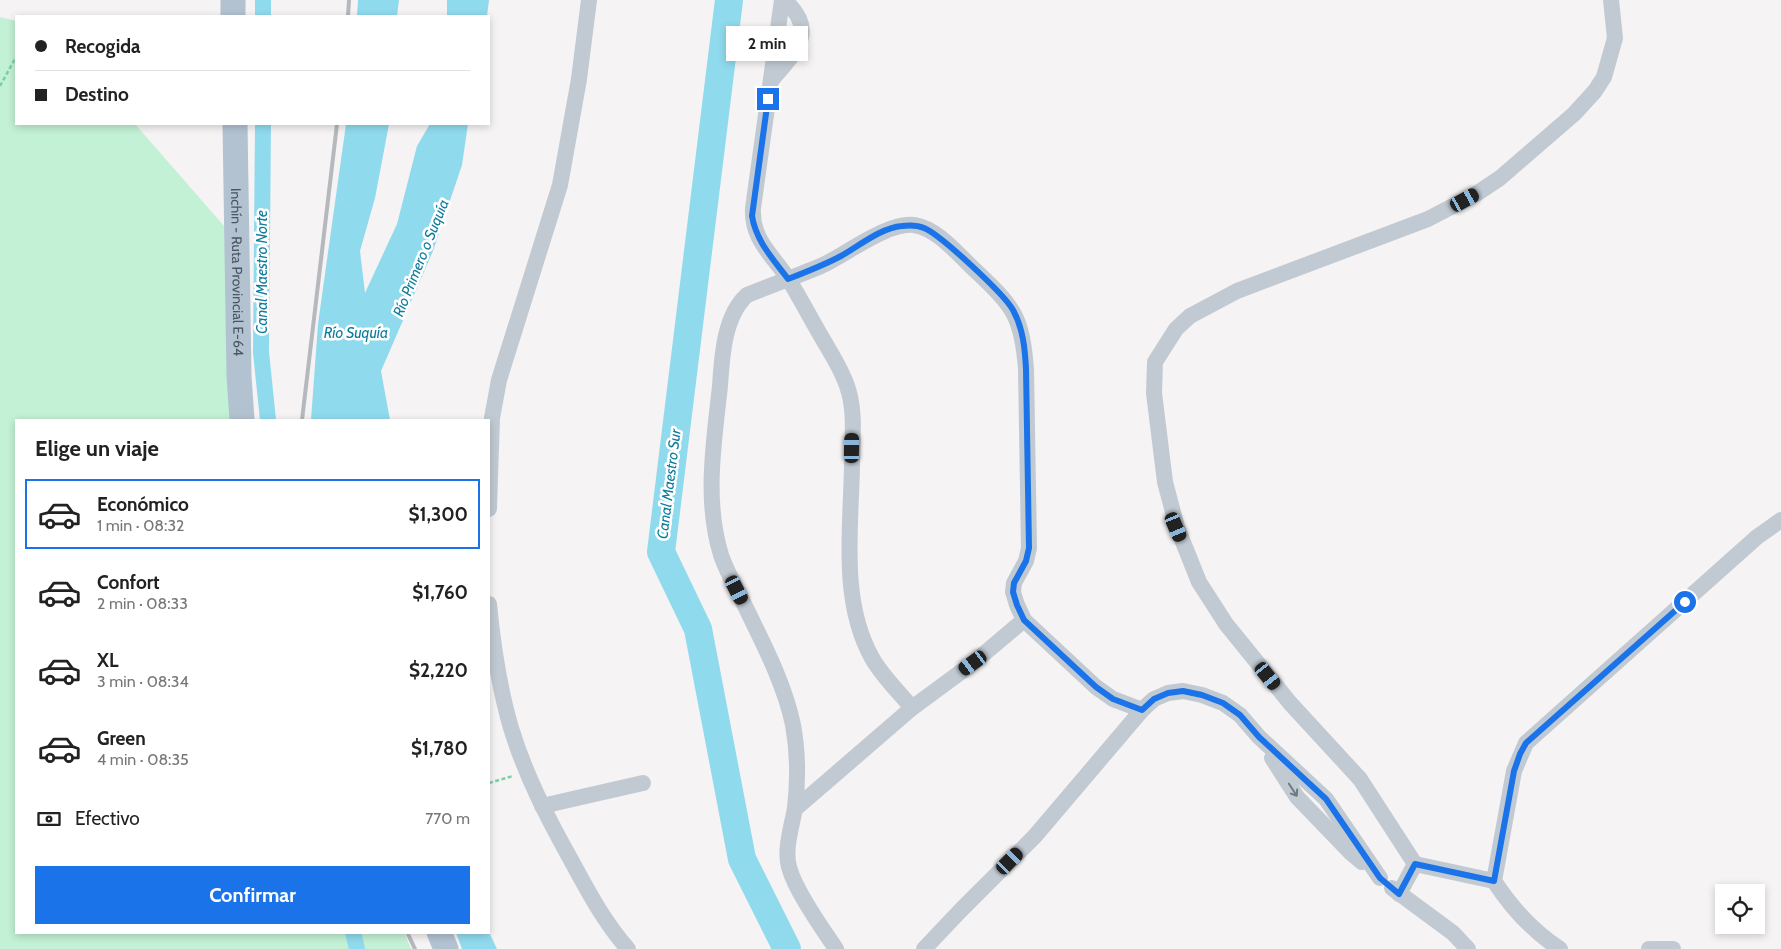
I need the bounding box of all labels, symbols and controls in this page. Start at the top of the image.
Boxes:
callout: 2 min [727,27,809,62]
text: 2 min [748,34,786,53]
text: Recogida [65,35,141,58]
text: Destino [65,83,129,106]
route end [757,88,779,110]
car [1448,186,1481,214]
street label: Inchín - Ruta Provincial E-64 [227,188,248,356]
water label: Río Primero o Suquía [389,197,453,319]
water label: Canal Maestro Norte [253,210,271,334]
water label: Río Suquía [324,324,388,342]
water label: Canal Maestro Sur [653,427,685,540]
car [844,433,859,463]
text: Elige un viaje [35,435,159,462]
icon: car [37,492,82,537]
text: Económico [97,493,189,516]
text: $1,300 [408,503,468,526]
car [1163,510,1188,544]
text: 1 min · 08:32 [97,516,184,535]
icon: car [37,570,82,615]
text: Confort [97,571,160,594]
car [723,573,750,607]
text: $1,760 [412,581,468,604]
route start [1674,591,1696,613]
text: 2 min · 08:33 [97,594,188,613]
icon: car [37,648,82,693]
car [956,648,989,678]
text: XL [97,649,118,672]
text: $2,220 [409,659,468,682]
car [1252,660,1283,692]
text: 3 min · 08:34 [97,672,189,691]
icon: car [37,726,82,771]
text: Green [97,727,146,750]
text: $1,780 [411,737,468,760]
text: 4 min · 08:35 [97,750,189,769]
one-way arrow [1288,783,1298,797]
icon: cash [35,805,63,833]
text: Efectivo [75,807,140,830]
text: 770 m [425,809,470,828]
car [994,845,1025,877]
button: Confirmar [35,866,470,924]
map controls [1715,884,1765,934]
button: locate [1715,884,1765,934]

